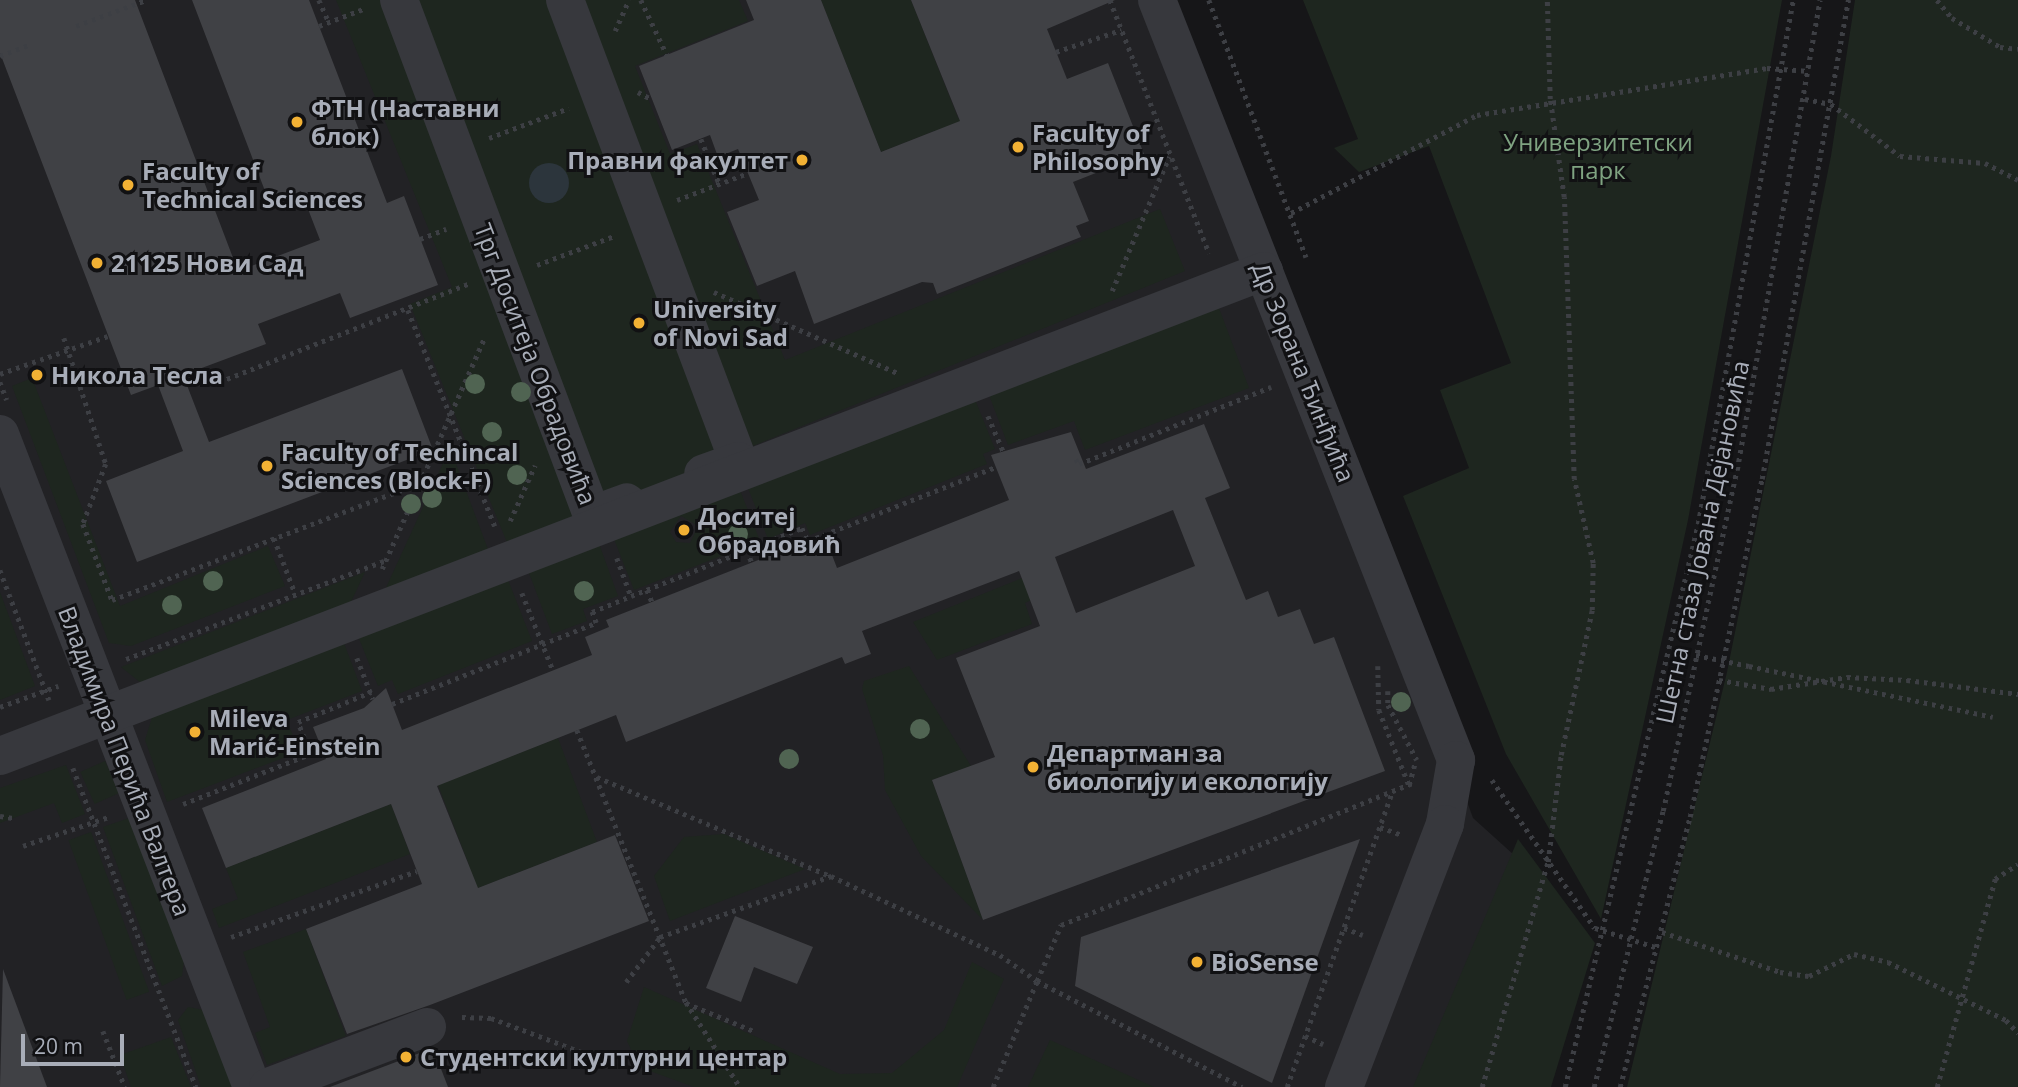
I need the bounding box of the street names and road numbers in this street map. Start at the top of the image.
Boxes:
street label: Трг Доситеја Обрадовића [469,219,603,509]
street label: Др Зорана Ђинђића [1247,258,1361,486]
street label: Шетна стаза Јована Дејановића [1649,358,1755,726]
street label: Владимира Перића Валтера [53,602,197,920]

